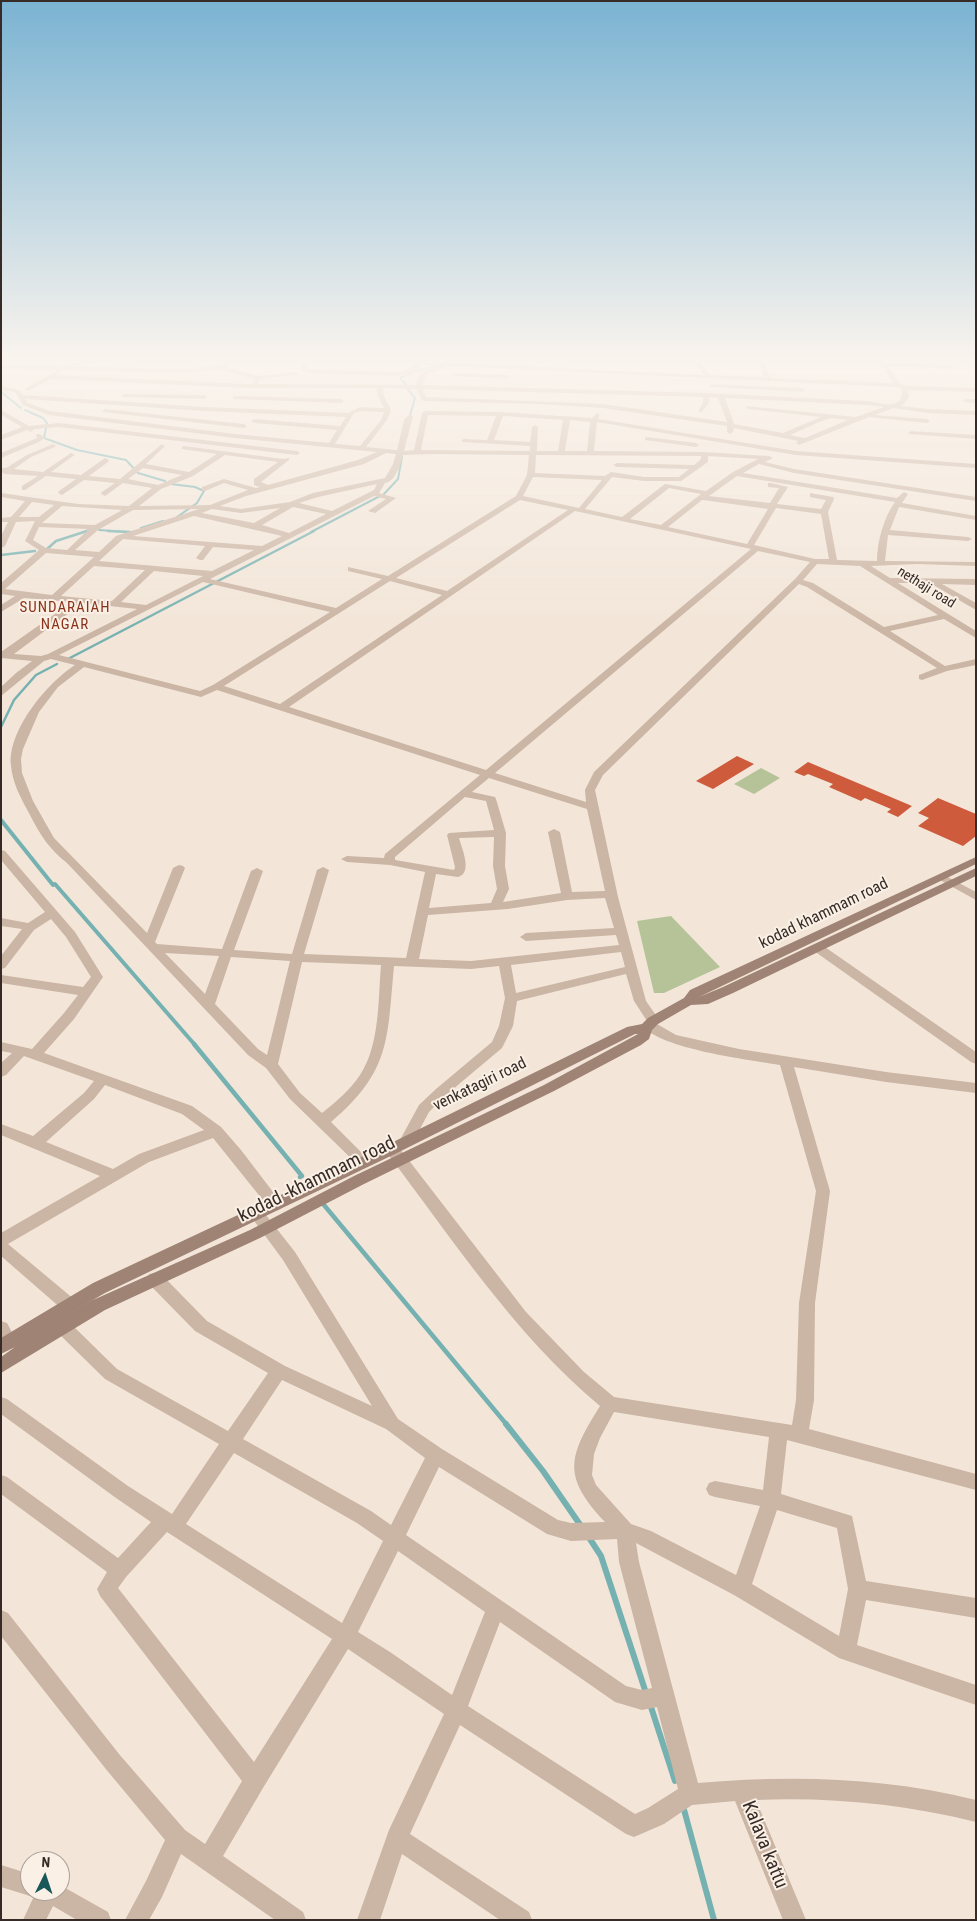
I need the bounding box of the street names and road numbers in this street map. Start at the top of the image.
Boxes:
street label: nethaji road [894,564,958,612]
street label: kodad khammam road [756,874,892,954]
street label: venkatagiri road [430,1054,530,1116]
street label: kodad -khammam road [235,1132,399,1228]
street label: Kalava kattu [736,1798,792,1892]

